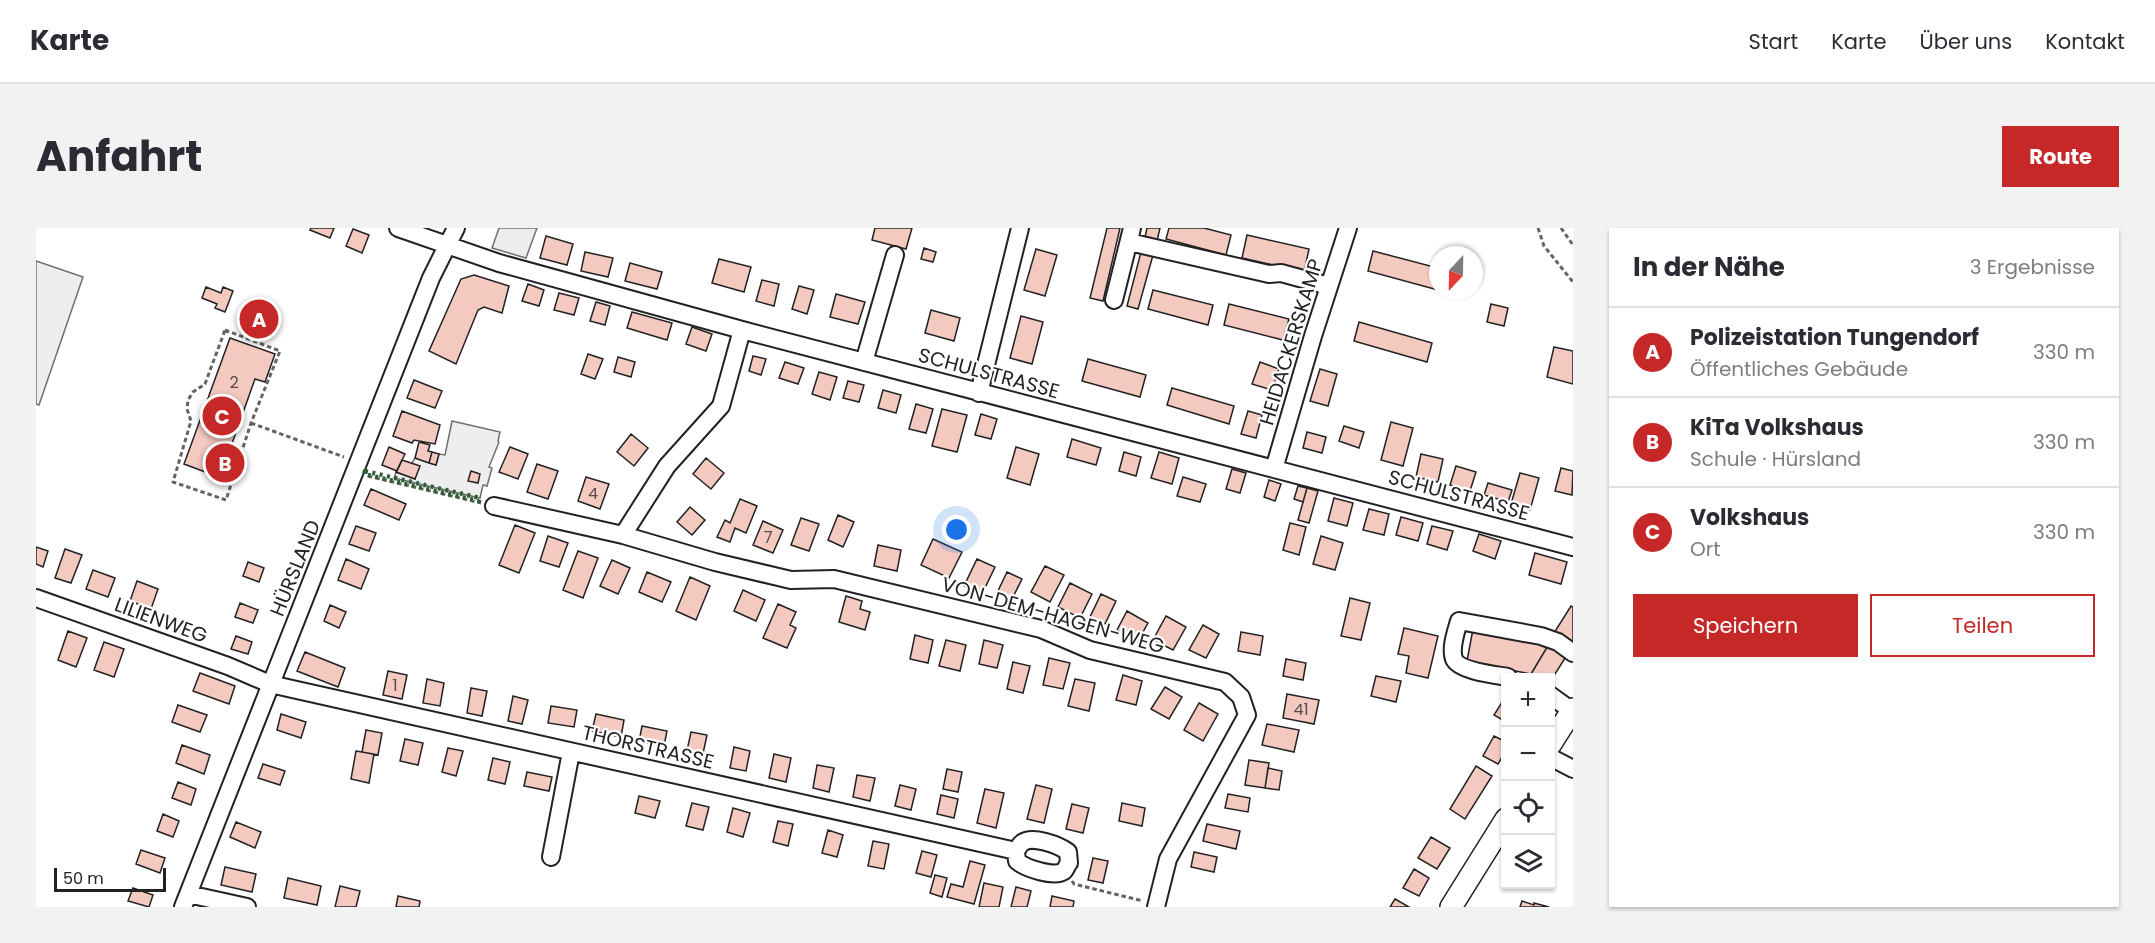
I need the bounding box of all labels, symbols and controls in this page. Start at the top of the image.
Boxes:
text: Karte [30,21,109,60]
text: Start [1749,27,1798,56]
text: Karte [1831,27,1887,56]
text: Über uns [1920,27,2012,56]
text: Kontakt [2045,27,2125,56]
button: Route [2002,126,2119,187]
text: Anfahrt [36,127,202,186]
north arrow [1429,246,1483,300]
text: In der Nähe [1633,249,1785,285]
text: 3 Ergebnisse [1970,253,2095,281]
street label: HEIDACKERSKAMP [1252,255,1330,429]
pin: A [240,296,278,341]
text: Polizeistation Tungendorf [1690,322,1979,353]
text: A [1645,338,1660,366]
text: 330 m [2033,338,2095,366]
street label: SCHULSTRASSE [915,341,1063,405]
text: Öffentliches Gebäude [1690,355,1908,383]
house number: 2 [229,371,239,394]
pin: C [202,394,242,438]
text: KiTa Volkshaus [1690,412,1864,443]
text: B [1646,428,1659,456]
text: 330 m [2033,428,2095,456]
pin: B [206,440,244,486]
text: Schule · Hürsland [1690,445,1861,473]
street label: SCHULSTRASSE [1385,463,1533,527]
house number: 4 [588,482,598,505]
text: Volkshaus [1690,502,1809,533]
your location [942,515,971,544]
street label: HÜRSLAND [263,516,327,620]
text: C [1645,518,1660,546]
text: 330 m [2033,518,2095,546]
house number: 7 [764,526,773,549]
text: Ort [1690,535,1720,563]
street label: VON-DEM-HAGEN-WEG [938,570,1168,660]
street label: LILIENWEG [111,590,211,650]
button: Speichern [1633,594,1858,657]
button: Teilen [1870,594,2095,657]
map controls [1501,673,1555,889]
button: + [1501,673,1555,727]
house number: 1 [392,674,398,697]
house number: 41 [1293,698,1309,721]
street label: THORSTRASSE [579,718,717,776]
button: − [1501,727,1555,781]
button: locate [1501,781,1555,835]
button: layers [1501,835,1555,889]
scale bar [54,865,166,892]
text: 50 m [63,867,104,890]

